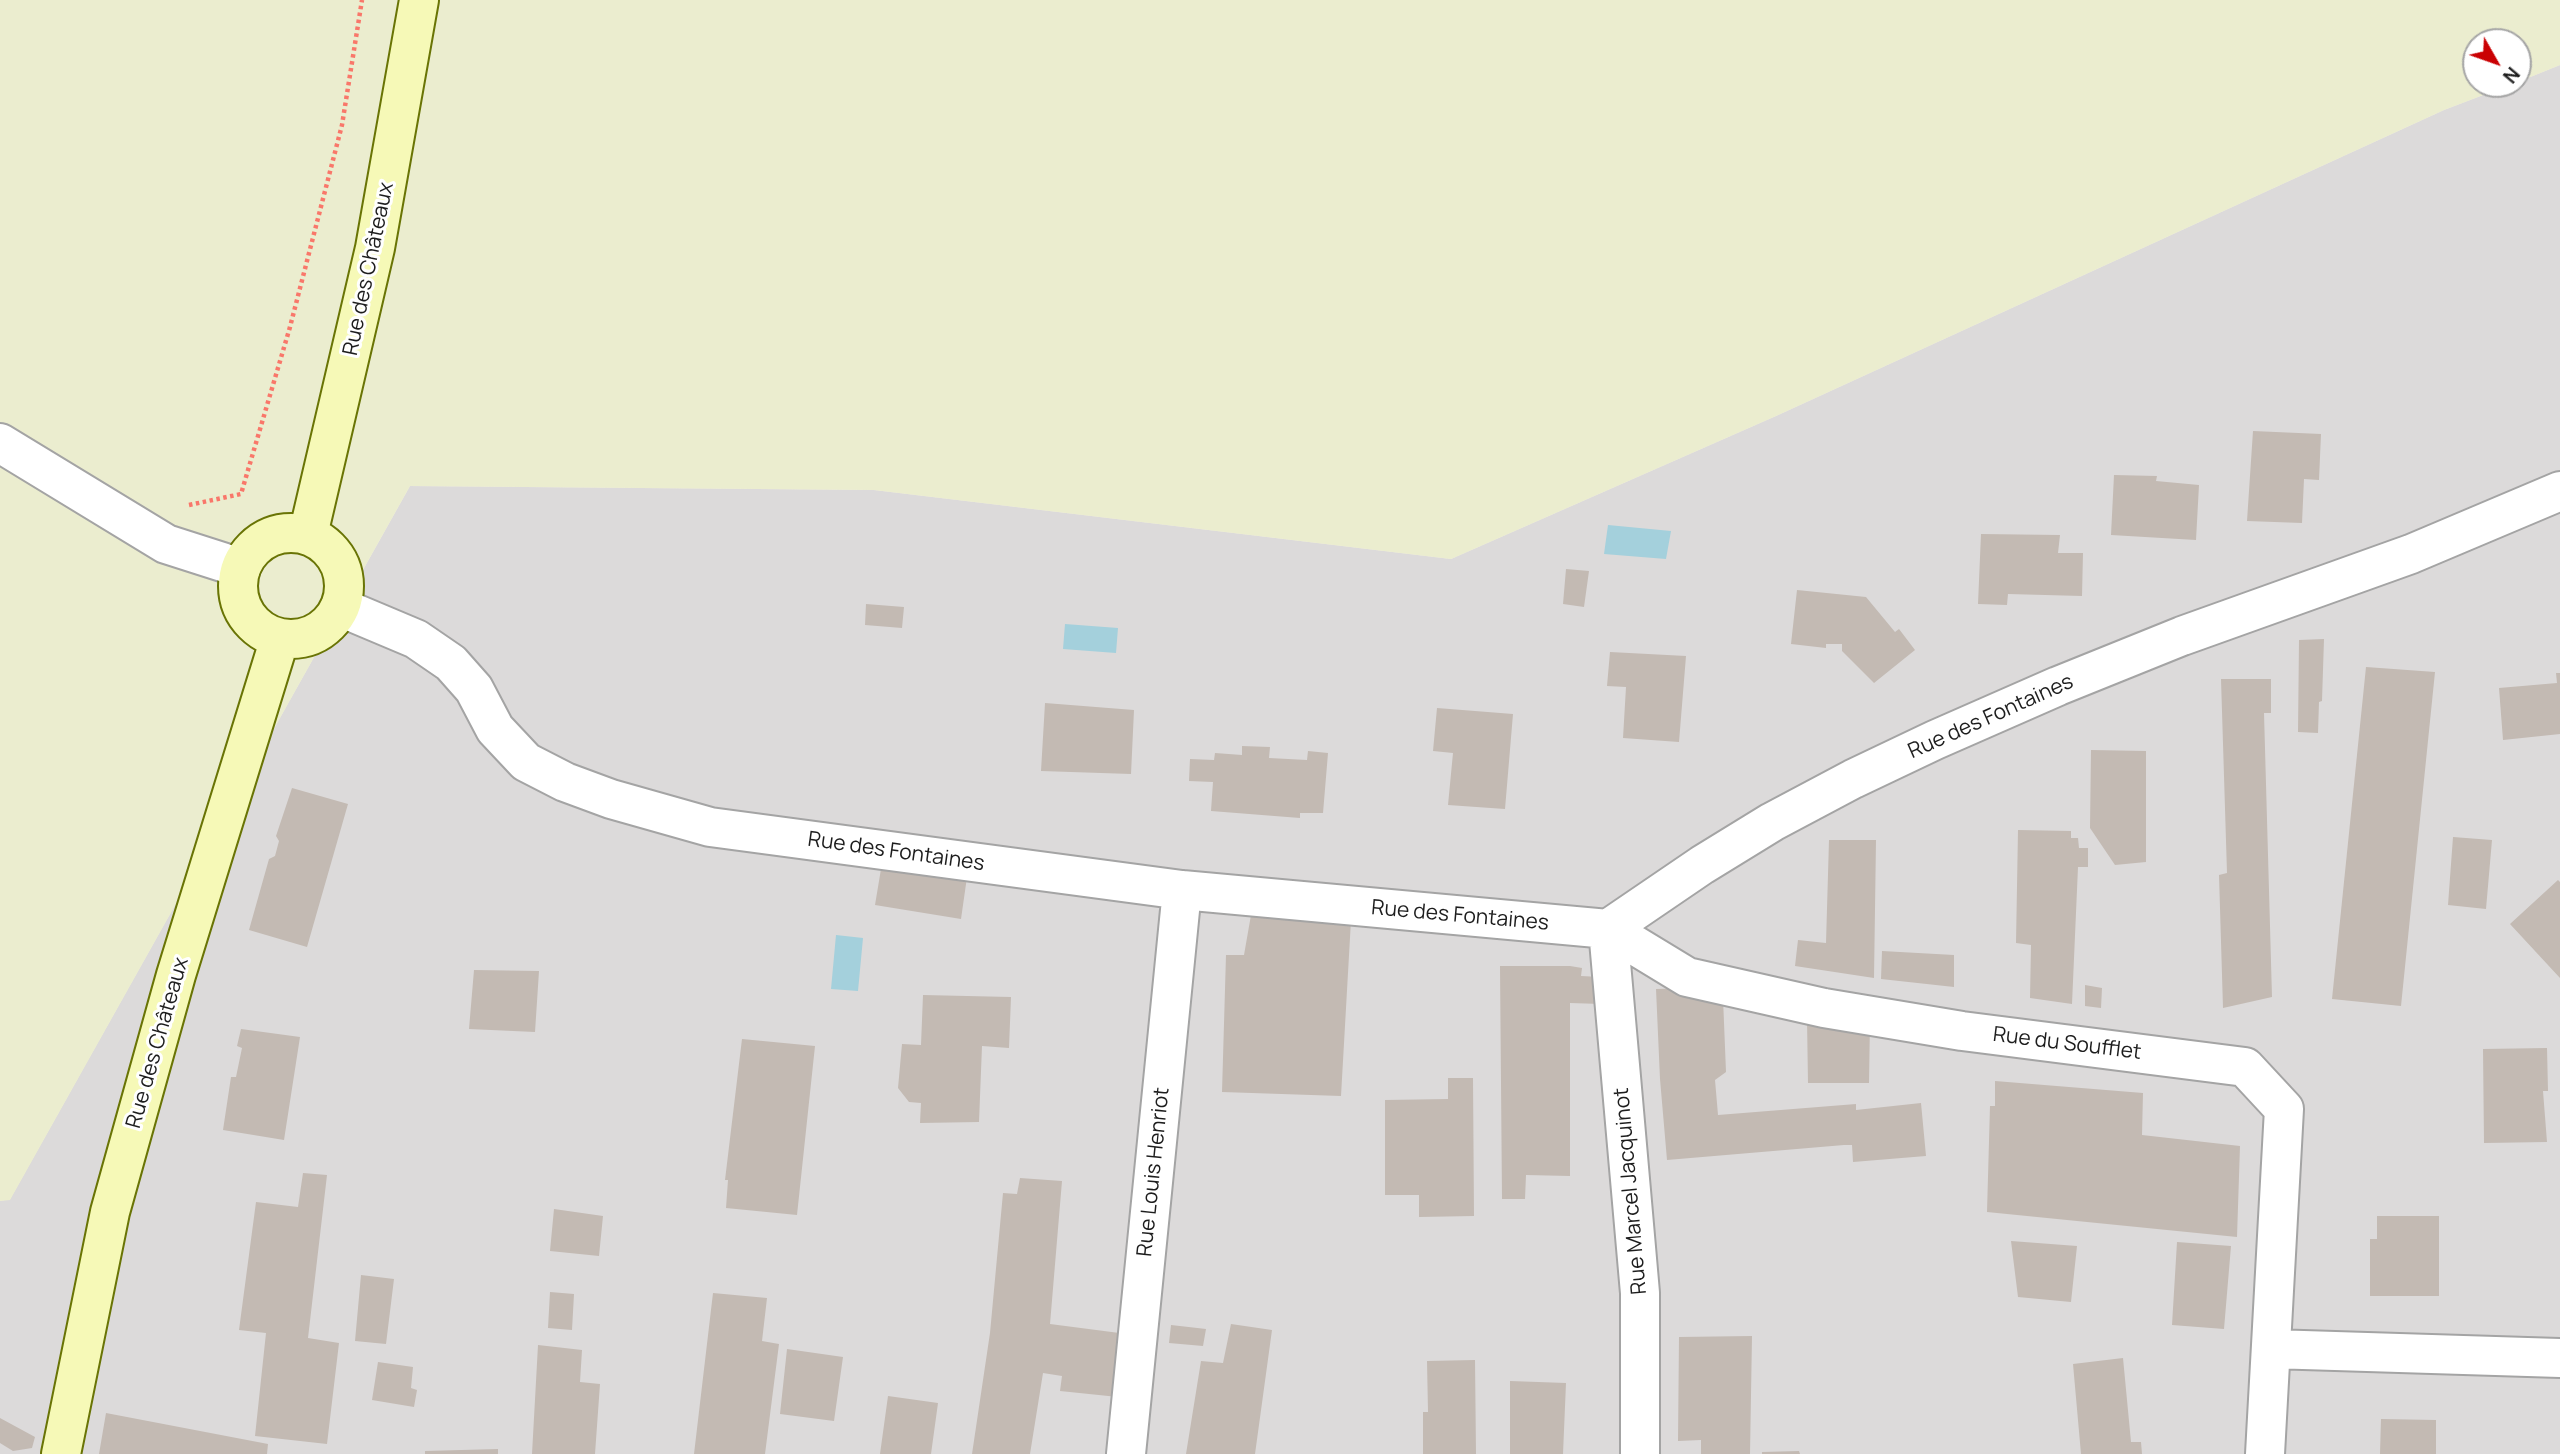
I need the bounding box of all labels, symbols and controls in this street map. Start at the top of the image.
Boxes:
north arrow [2462,28,2532,98]
text: N [2497,62,2526,89]
street label: Rue des Châteaux [338,180,400,358]
street label: Rue des Fontaines [1905,669,2077,765]
street label: Rue des Fontaines [806,827,986,877]
street label: Rue des Fontaines [1370,896,1550,936]
street label: Rue des Châteaux [122,955,194,1131]
street label: Rue du Soufflet [1991,1022,2143,1066]
street label: Rue Louis Henriot [1133,1086,1175,1258]
street label: Rue Marcel Jacquinot [1609,1086,1653,1296]

